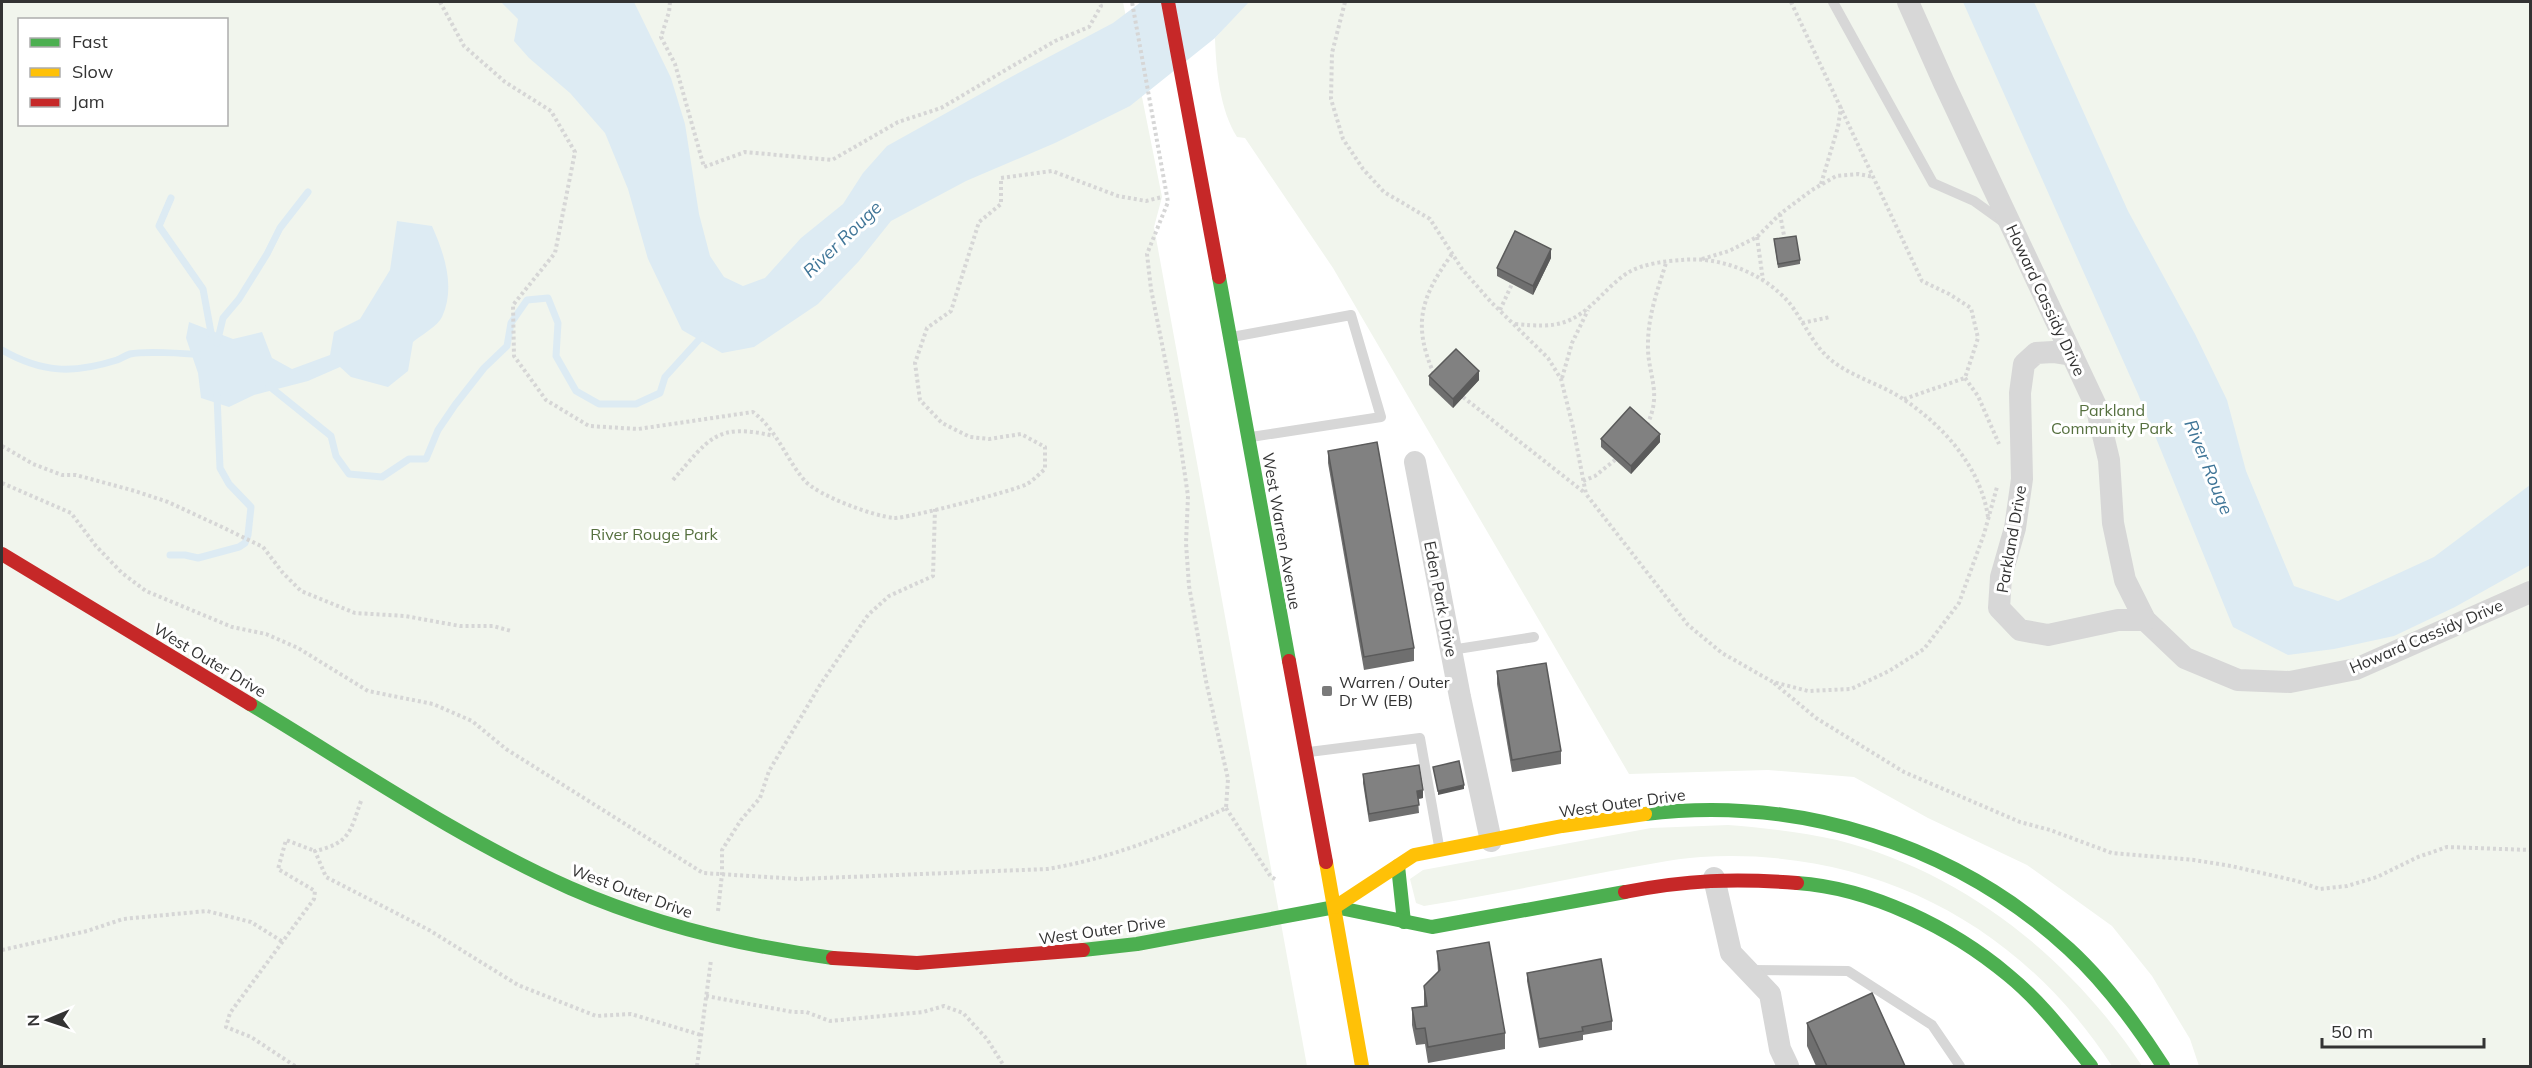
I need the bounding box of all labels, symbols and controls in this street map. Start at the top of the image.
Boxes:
legend [18,18,228,126]
text: Fast [72,30,108,53]
text: Slow [72,60,114,83]
text: Jam [72,90,105,113]
water label: River Rouge [798,196,886,282]
street label: Howard Cassidy Drive [2002,221,2090,379]
park label: Parkland Community Park [2051,400,2174,438]
water label: River Rouge [2179,416,2239,518]
street label: West Warren Avenue [1258,451,1306,611]
street label: Parkland Drive [1992,484,2030,594]
park label: River Rouge Park [590,524,718,544]
street label: Eden Park Drive [1420,539,1462,659]
street label: Howard Cassidy Drive [2346,595,2506,677]
street label: West Outer Drive [150,619,270,701]
place label: Warren / Outer Dr W (EB) [1339,672,1450,710]
marker: Warren / Outer Dr W (EB) [1320,684,1334,698]
street label: West Outer Drive [1557,784,1687,822]
street label: West Outer Drive [569,860,695,922]
street label: West Outer Drive [1037,911,1167,949]
north arrow [18,990,78,1050]
scale bar [2322,1011,2484,1049]
text: N [23,1014,43,1027]
text: 50 m [2331,1020,2373,1043]

